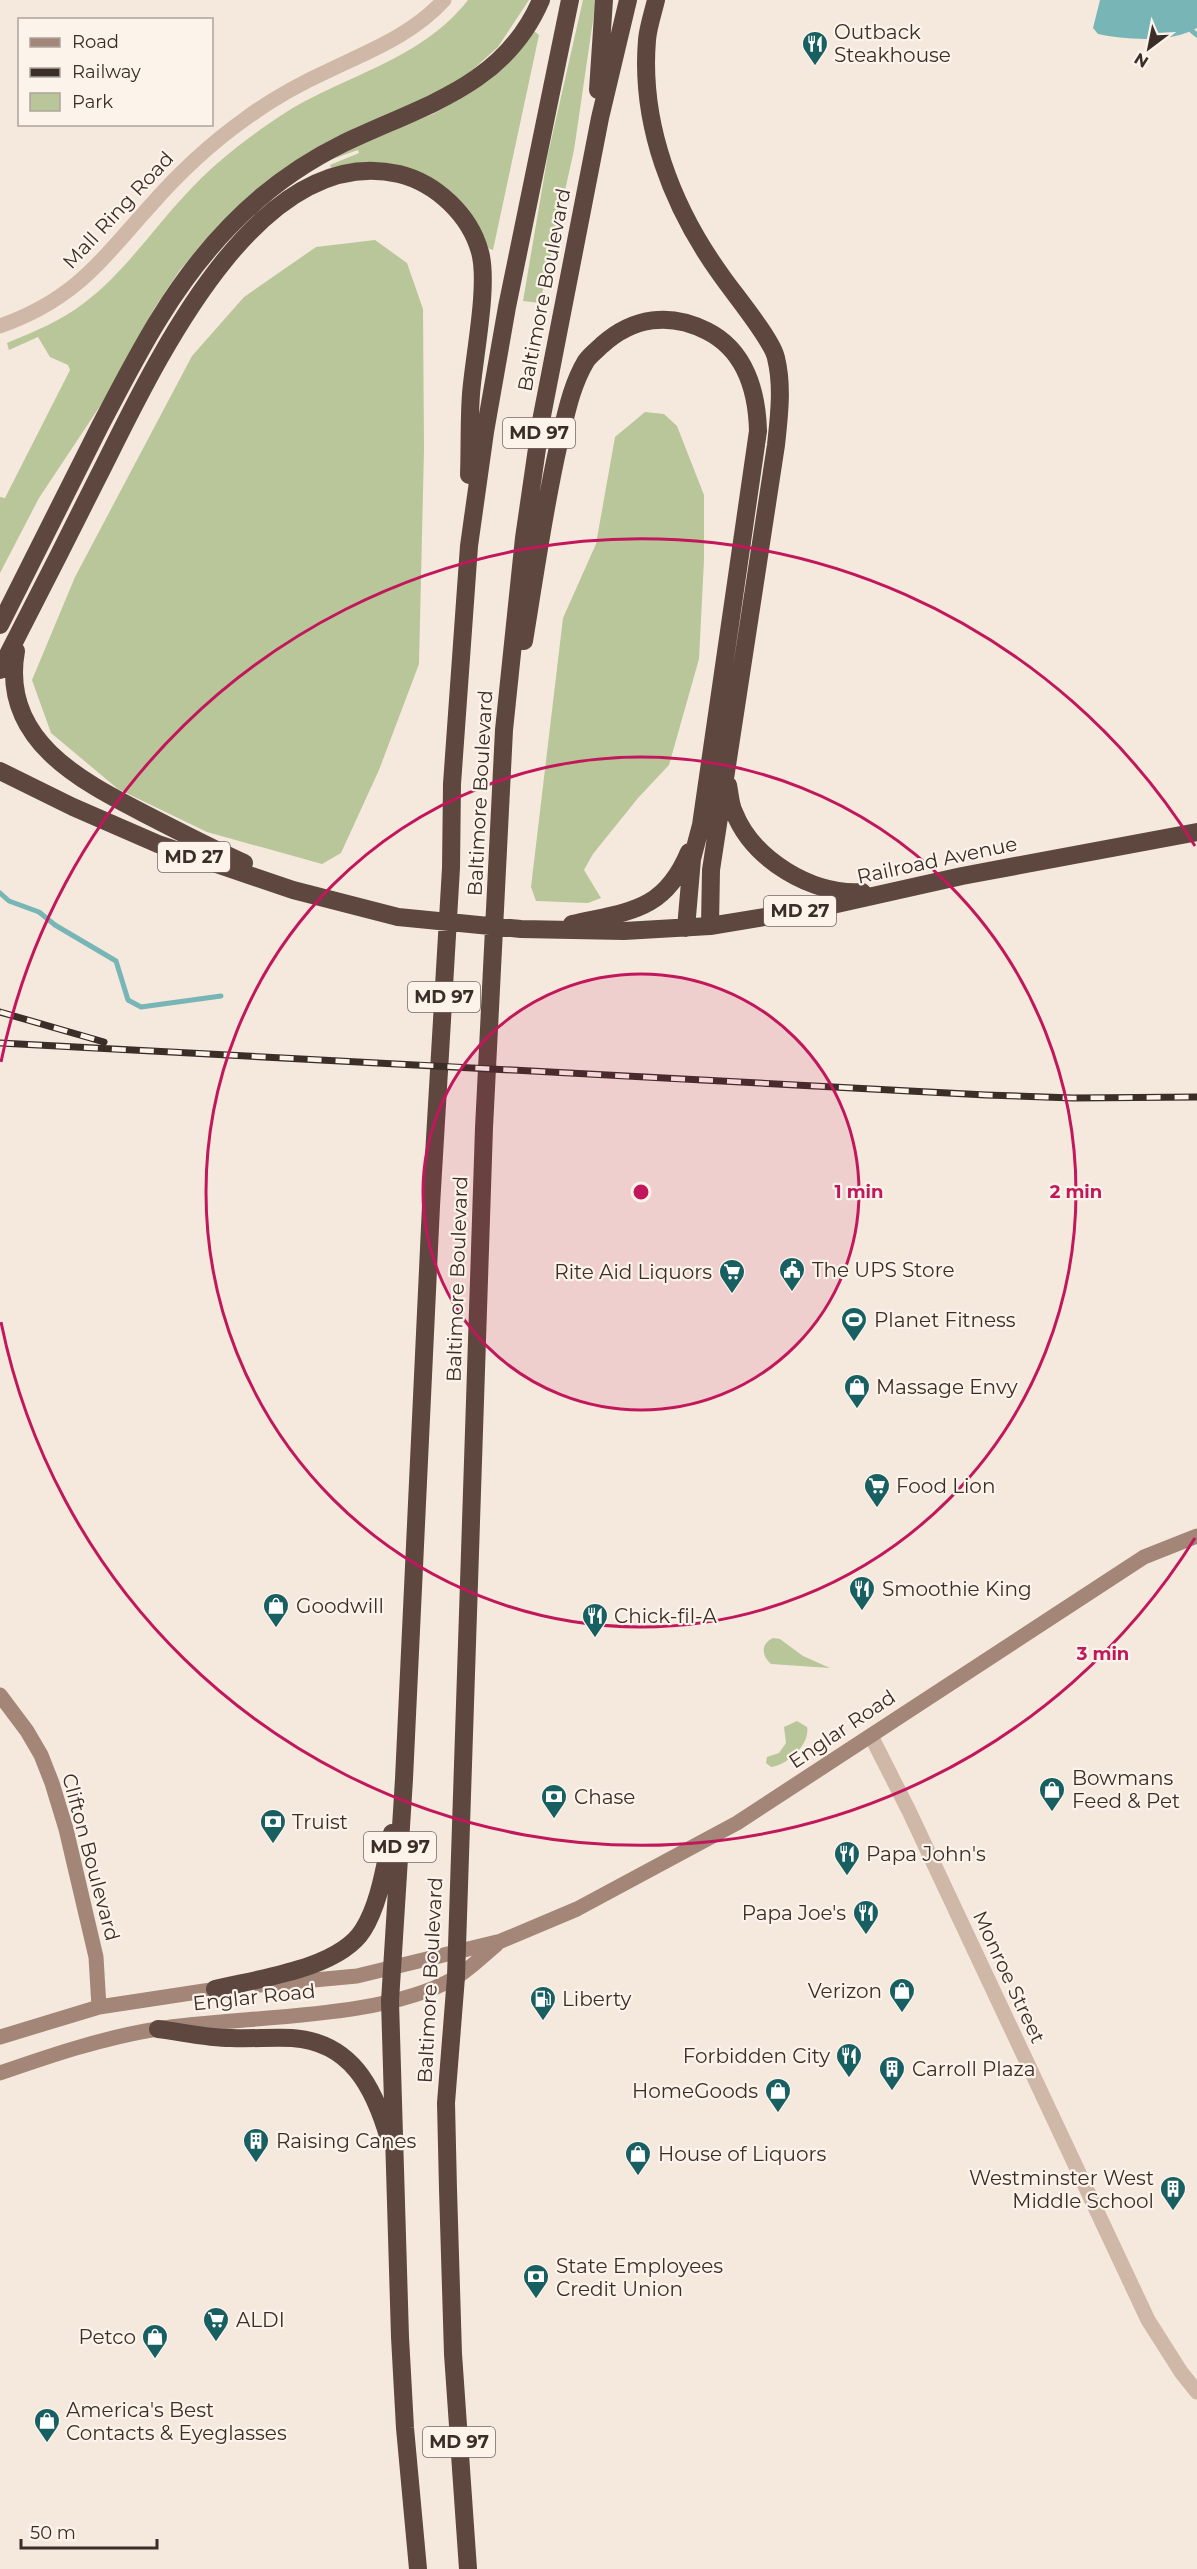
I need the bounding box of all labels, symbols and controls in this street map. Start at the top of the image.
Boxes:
legend [18,18,213,126]
north arrow [1119,18,1179,78]
place label: Outback Steakhouse [834,20,951,67]
restaurant icon: Outback Steakhouse [800,29,830,67]
text: Road [72,31,119,53]
text: N [1131,49,1152,72]
text: Railway [72,61,141,83]
text: Park [72,91,113,113]
street label: Mall Ring Road [58,146,178,274]
street label: Baltimore Boulevard [513,186,575,394]
road number: MD 97 [503,418,575,448]
street label: Baltimore Boulevard [463,689,497,897]
street label: Railroad Avenue [855,831,1019,889]
road number: MD 27 [158,842,230,872]
road number: MD 27 [764,896,836,926]
road number: MD 97 [408,982,480,1012]
street label: Baltimore Boulevard [441,1175,473,1383]
text: 1 min [835,1181,883,1203]
text: 2 min [1050,1181,1102,1203]
centre of rings [631,1182,651,1202]
public building icon: The UPS Store [777,1255,807,1293]
supermarket icon: Rite Aid Liquors [717,1257,747,1295]
place label: The UPS Store [812,1258,955,1282]
place label: Rite Aid Liquors [554,1260,712,1284]
sports icon: Planet Fitness [839,1305,869,1343]
place label: Planet Fitness [874,1308,1016,1332]
shop icon: Massage Envy [842,1372,872,1410]
place label: Massage Envy [876,1375,1018,1399]
supermarket icon: Food Lion [862,1471,892,1509]
place label: Food Lion [896,1474,995,1498]
restaurant icon: Smoothie King [847,1574,877,1612]
place label: Smoothie King [882,1577,1032,1601]
shop icon: Goodwill [261,1591,291,1629]
place label: Goodwill [296,1594,384,1618]
restaurant icon: Chick-fil-A [580,1601,610,1639]
place label: Chick-fil-A [614,1604,717,1628]
text: 3 min [1076,1643,1129,1665]
street label: Englar Road [784,1685,900,1773]
place label: Bowmans Feed & Pet [1072,1766,1180,1813]
street label: Clifton Boulevard [57,1771,125,1943]
shop icon: Bowmans Feed & Pet [1037,1775,1067,1813]
bank icon: Chase [539,1782,569,1820]
place label: Chase [574,1785,635,1809]
bank icon: Truist [258,1807,288,1845]
place label: Truist [292,1810,348,1834]
road number: MD 97 [364,1832,436,1862]
restaurant icon: Papa John's [832,1839,862,1877]
place label: Papa John's [866,1842,986,1866]
street label: Baltimore Boulevard [413,1876,447,2084]
restaurant icon: Papa Joe's [851,1898,881,1936]
place label: Papa Joe's [742,1901,846,1925]
street label: Monroe Street [968,1907,1050,2047]
shop icon: Verizon [887,1976,917,2014]
street label: Englar Road [191,1979,317,2015]
place label: Verizon [808,1979,882,2003]
fuel station icon: Liberty [528,1984,558,2022]
place label: Liberty [562,1987,632,2011]
restaurant icon: Forbidden City [834,2041,864,2079]
place label: Forbidden City [683,2044,830,2068]
building icon: Carroll Plaza [877,2054,907,2092]
place label: Carroll Plaza [912,2057,1036,2081]
shop icon: HomeGoods [763,2076,793,2114]
place label: HomeGoods [632,2079,758,2103]
building icon: Raising Canes [241,2126,271,2164]
place label: Raising Canes [276,2129,417,2153]
shop icon: House of Liquors [623,2139,653,2177]
place label: House of Liquors [658,2142,827,2166]
place label: Westminster West Middle School [969,2166,1154,2213]
building icon: Westminster West Middle School [1158,2174,1188,2212]
place label: State Employees Credit Union [556,2254,723,2301]
bank icon: State Employees Credit Union [521,2262,551,2300]
supermarket icon: ALDI [201,2305,231,2343]
place label: ALDI [236,2308,285,2332]
shop icon: Petco [140,2322,170,2360]
place label: Petco [78,2325,136,2349]
place label: America's Best Contacts & Eyeglasses [66,2398,287,2445]
shop icon: America's Best Contacts & Eyeglasses [32,2406,62,2444]
road number: MD 97 [423,2427,495,2457]
scale bar [21,2512,158,2550]
text: 50 m [30,2522,76,2544]

